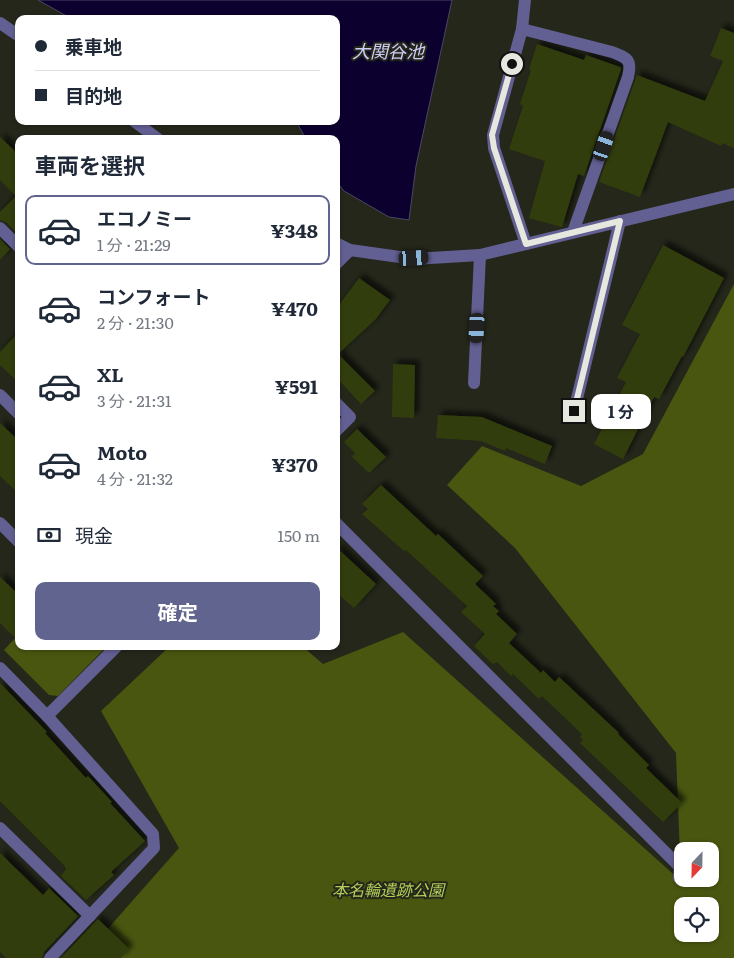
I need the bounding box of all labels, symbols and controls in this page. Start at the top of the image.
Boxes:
text: 乗車地 [65,32,122,60]
water label: 大関谷池 [352,37,426,64]
route start [501,53,523,75]
text: 目的地 [65,81,122,109]
car [592,129,615,163]
text: 車両を選択 [35,148,145,181]
text: エコノミー [97,204,192,232]
icon: car [37,208,82,253]
text: ¥348 [271,216,318,244]
text: 1 分 · 21:29 [97,232,171,256]
car [398,250,429,266]
text: コンフォート [97,282,210,310]
icon: car [37,286,82,331]
text: ¥470 [271,294,318,322]
text: 2 分 · 21:30 [97,310,174,334]
car [468,313,485,343]
text: XL [97,360,124,388]
icon: car [37,364,82,409]
text: ¥591 [275,372,318,400]
text: 3 分 · 21:31 [97,388,172,412]
callout: 1 分 [592,394,652,428]
text: 1 分 [608,399,634,423]
route end [563,400,585,422]
text: Moto [97,438,147,466]
icon: car [37,442,82,487]
text: ¥370 [272,450,318,478]
text: 4 分 · 21:32 [97,466,173,490]
icon: cash [35,521,63,549]
text: 現金 [75,521,113,549]
text: 150 m [277,523,320,547]
button: 確定 [35,582,320,640]
north arrow [674,842,719,888]
map controls [674,842,719,942]
park label: 本名輪遺跡公園 [332,877,446,901]
button: locate [674,897,719,942]

